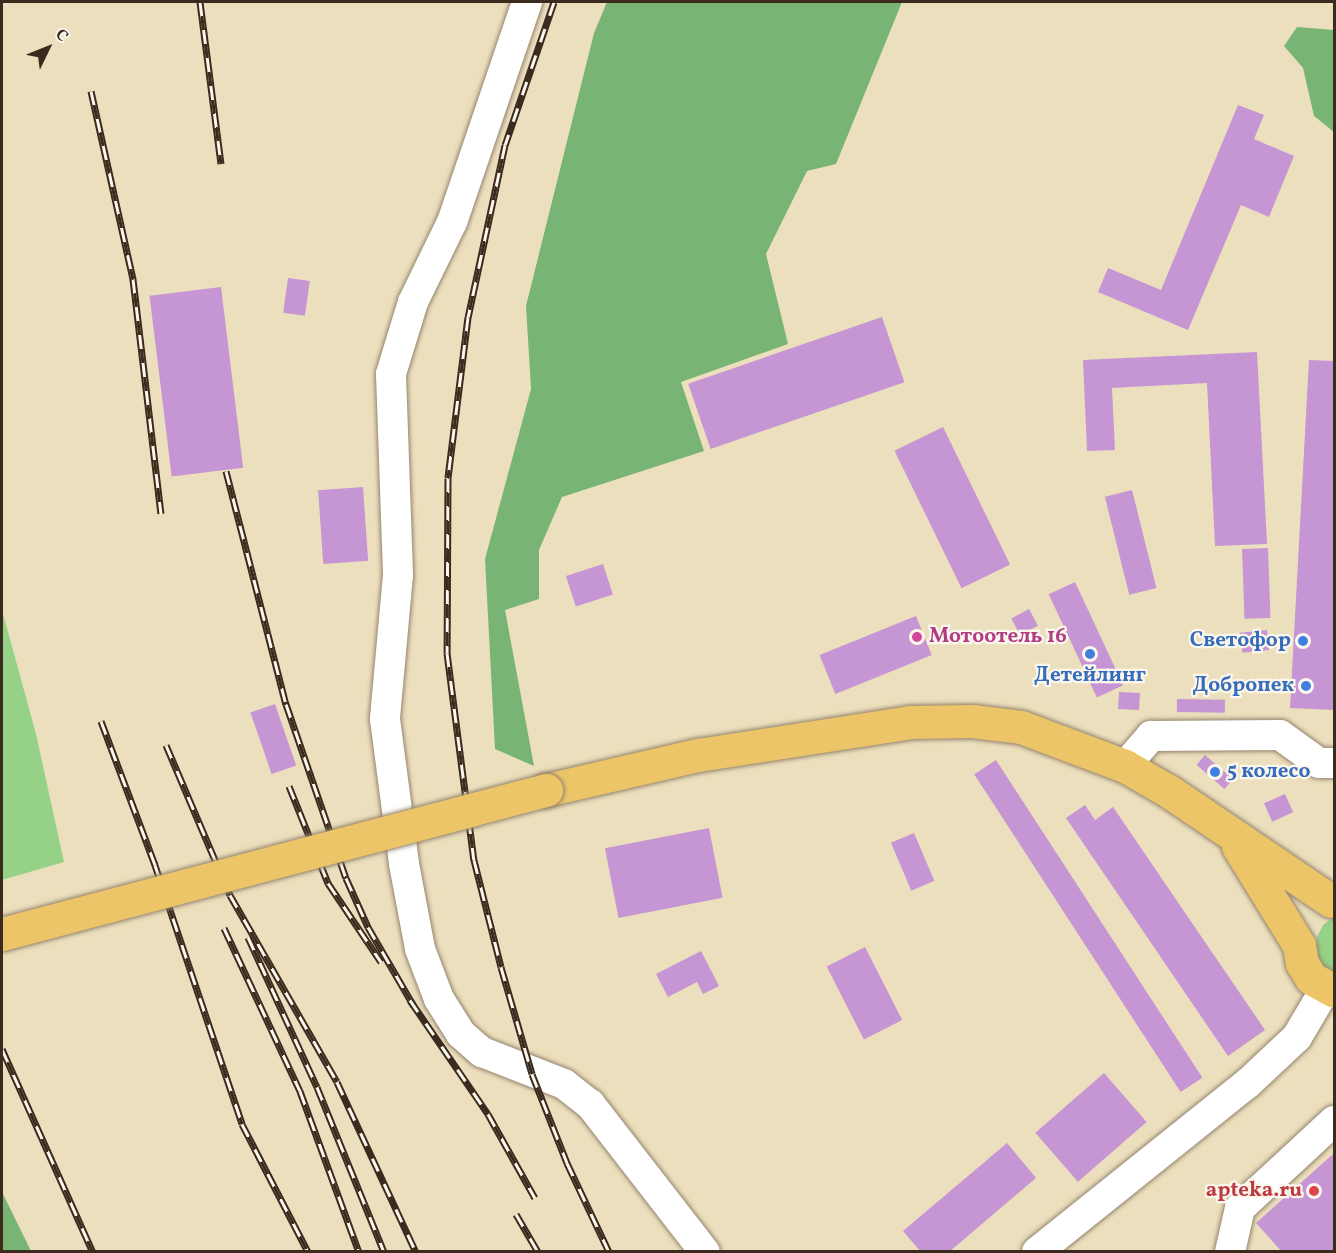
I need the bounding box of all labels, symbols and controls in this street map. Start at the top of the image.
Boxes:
north arrow [18,18,78,78]
text: С [50,24,73,47]
place label: Мотоотель 16 [929,624,1067,650]
place label: Светофор [1190,628,1291,654]
marker: Мотоотель 16 [910,630,924,644]
marker: Светофор [1296,634,1310,648]
marker: Детейлинг [1083,647,1097,661]
place label: Детейлинг [1034,663,1146,689]
place label: Добропек [1192,673,1294,699]
marker: Добропек [1299,679,1313,693]
place label: 5 колесо [1227,759,1310,785]
marker: 5 колесо [1208,765,1222,779]
place label: apteka.ru [1206,1178,1302,1204]
marker: apteka.ru [1307,1184,1321,1198]

